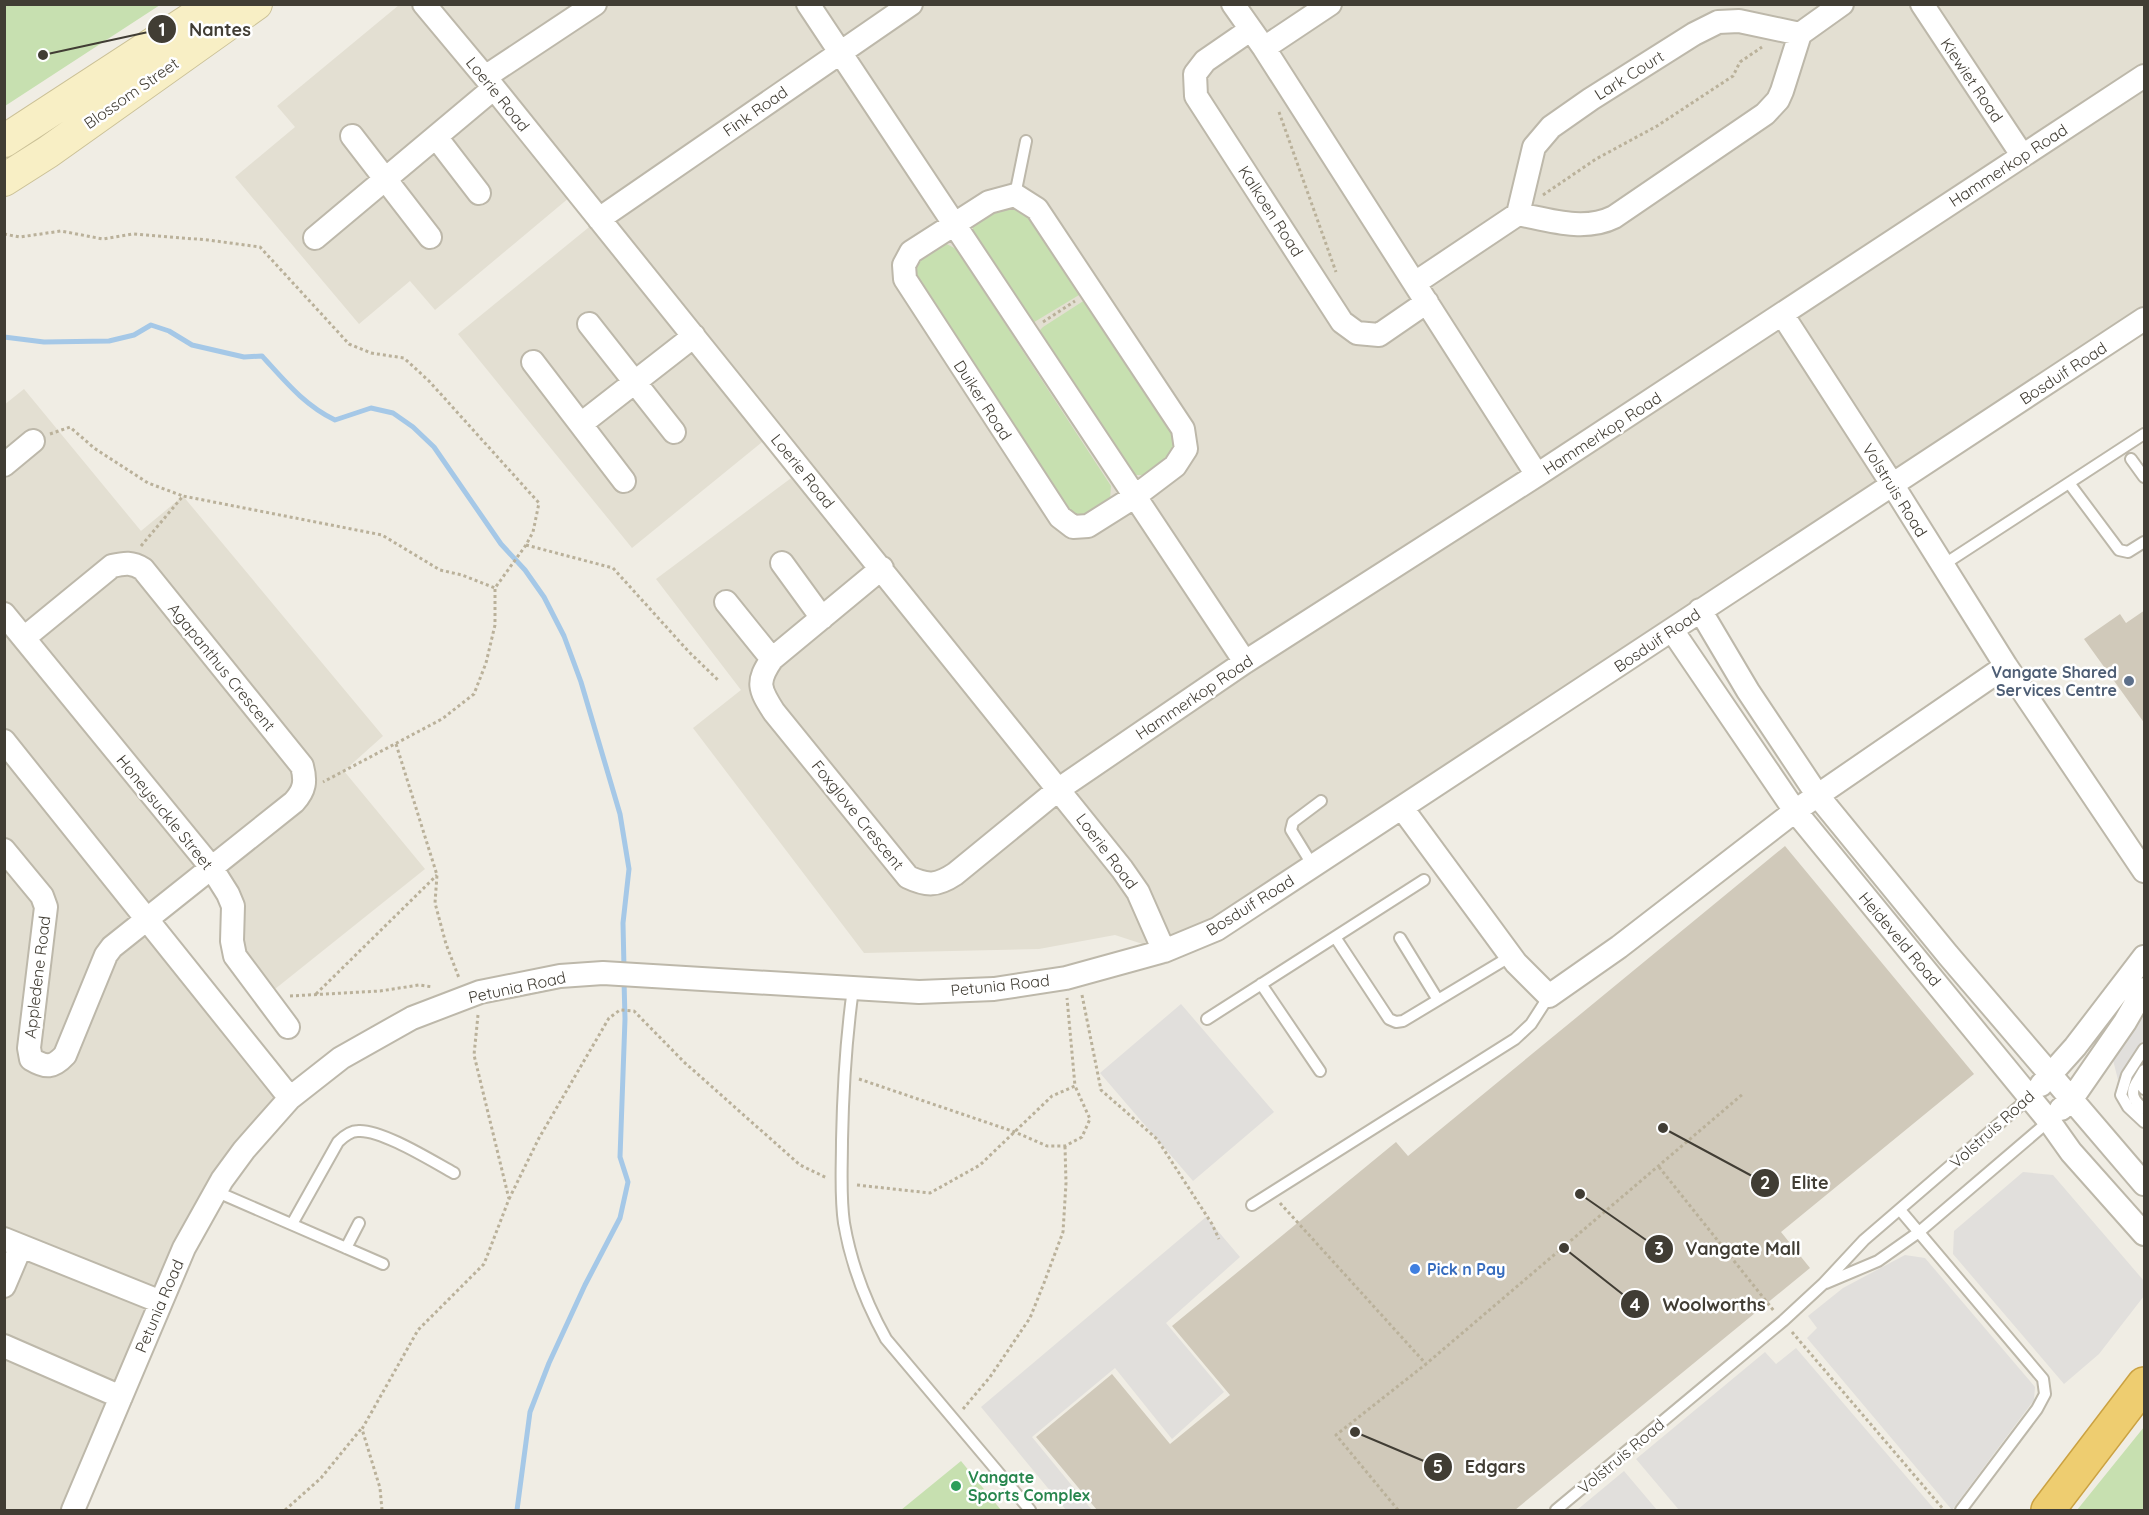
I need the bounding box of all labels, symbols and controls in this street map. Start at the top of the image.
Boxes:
callout: Nantes [147,11,263,47]
text: 1 [158,18,166,41]
text: Nantes [189,18,251,41]
street label: Kiewiet Road [1937,34,2007,126]
street label: Lark Court [1591,46,1667,104]
street label: Blossom Street [80,53,182,133]
street label: Loerie Road [462,53,534,135]
street label: Fink Road [719,81,791,141]
street label: Hammerkop Road [1945,119,2071,211]
street label: Kalkoen Road [1234,162,1308,260]
street label: Bosduif Road [2016,337,2110,409]
street label: Duiker Road [950,356,1016,444]
street label: Hammerkop Road [1539,387,1665,479]
street label: Loerie Road [767,430,839,512]
street label: Volstruis Road [1858,439,1932,541]
street label: Agapanthus Crescent [164,599,280,735]
street label: Bosduif Road [1610,604,1704,676]
street label: Hammerkop Road [1132,650,1256,744]
place label: Vangate Shared Services Centre [1991,662,2117,700]
marker: Vangate Shared Services Centre [2122,674,2136,688]
street label: Honeysuckle Street [112,750,218,874]
street label: Foxglove Crescent [808,756,908,874]
street label: Loerie Road [1072,809,1142,893]
street label: Bosduif Road [1202,870,1298,940]
street label: Heideveld Road [1855,888,1945,990]
street label: Appledene Road [20,915,54,1039]
street label: Petunia Road [466,967,568,1007]
street label: Petunia Road [950,970,1050,1000]
street label: Volstruis Road [1946,1086,2038,1172]
callout: Elite [1750,1165,1841,1201]
text: 2 [1760,1171,1770,1194]
text: Elite [1791,1171,1829,1194]
callout: Vangate Mall [1644,1231,1813,1267]
text: 3 [1654,1237,1664,1260]
text: Vangate Mall [1685,1237,1801,1260]
street label: Petunia Road [130,1256,188,1356]
place label: Pick n Pay [1427,1259,1505,1279]
marker: Pick n Pay [1408,1262,1422,1276]
callout: Woolworths [1620,1286,1777,1322]
text: 4 [1630,1293,1641,1316]
text: Woolworths [1662,1293,1766,1316]
street label: Volstruis Road [1574,1414,1668,1498]
callout: Edgars [1423,1449,1537,1485]
text: 5 [1433,1455,1443,1478]
text: Edgars [1465,1455,1526,1478]
place label: Vangate Sports Complex [968,1467,1090,1505]
marker: Vangate Sports Complex [949,1479,963,1493]

